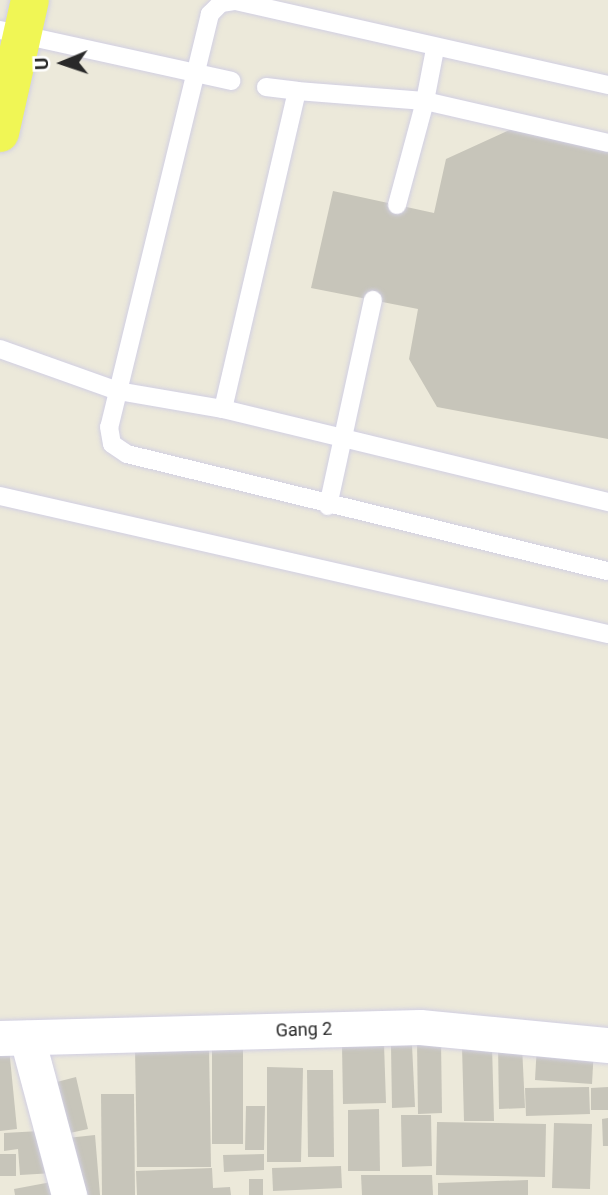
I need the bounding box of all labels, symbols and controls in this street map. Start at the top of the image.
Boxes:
north arrow [28,28,98,98]
text: U [30,57,53,70]
street label: Gang 2 [275,1018,333,1042]

